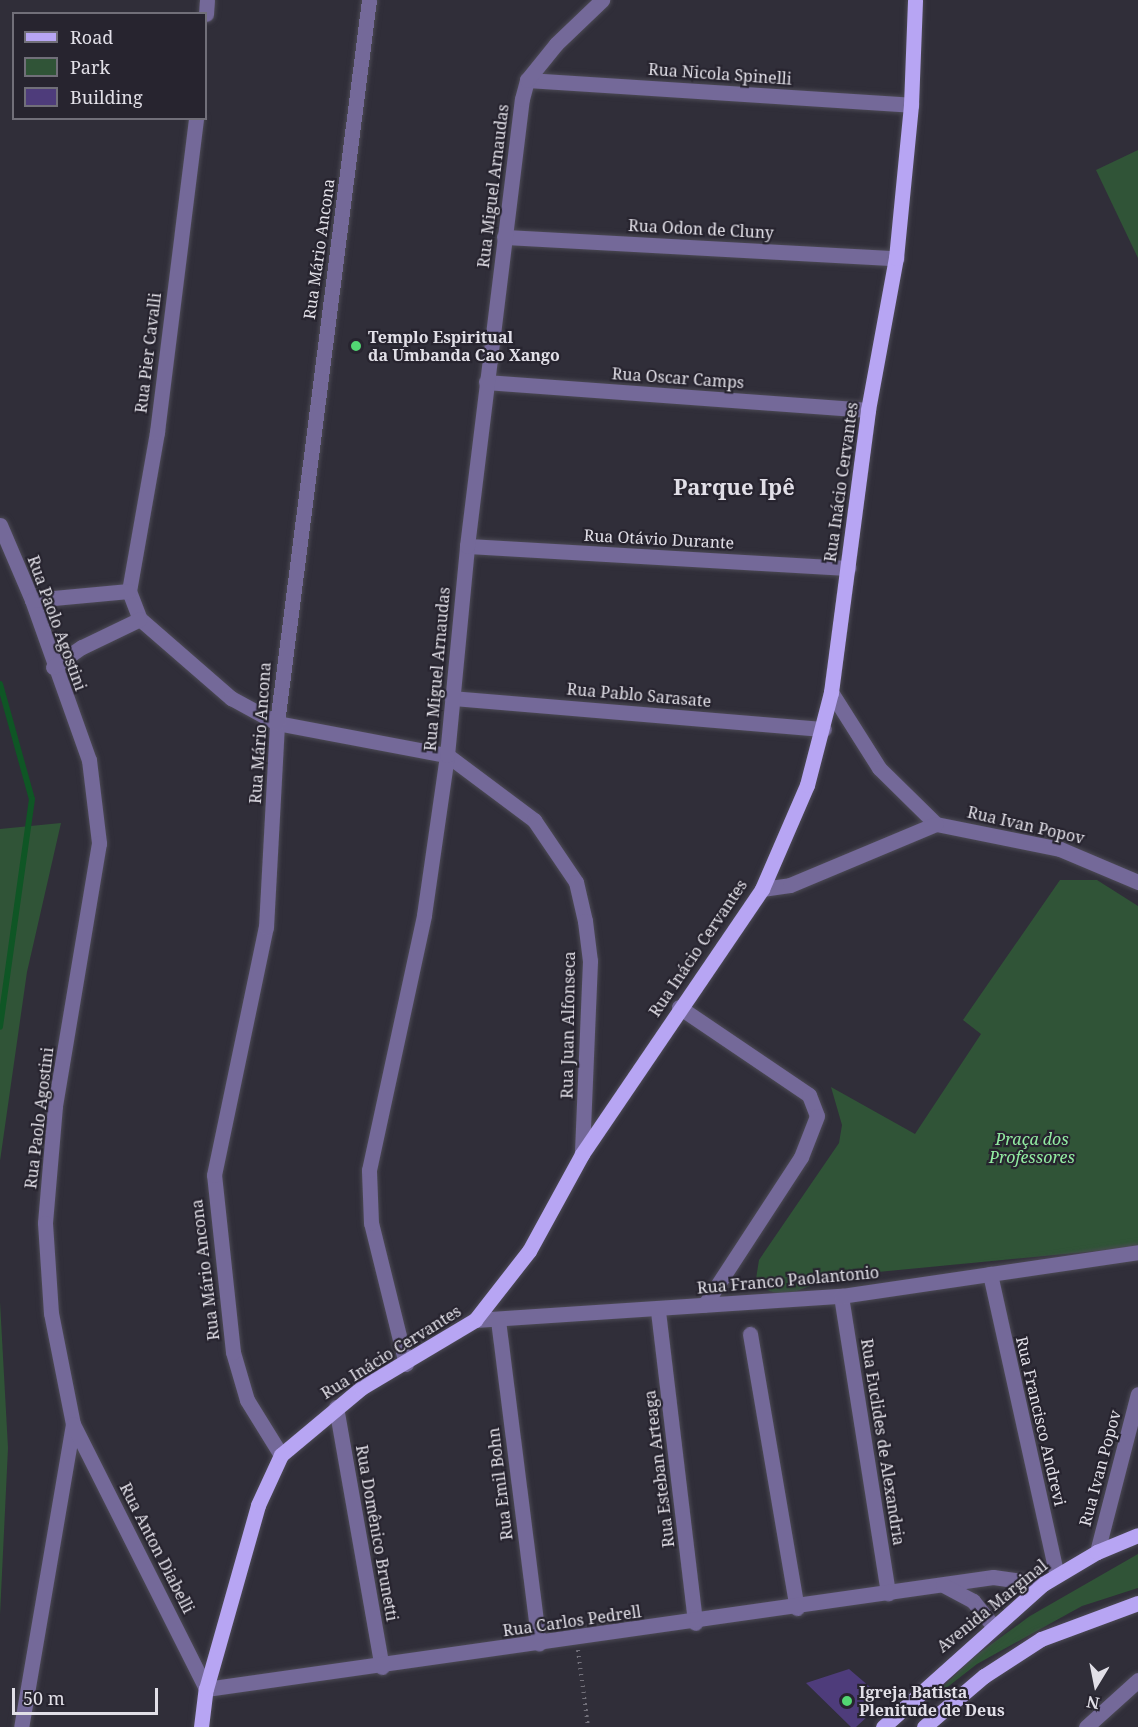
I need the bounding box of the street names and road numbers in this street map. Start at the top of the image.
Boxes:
street label: Rua Nicola Spinelli [648,59,792,89]
street label: Rua Miguel Arnaudas [473,103,513,269]
street label: Rua Mário Ancona [300,177,338,321]
street label: Rua Odon de Cluny [628,216,774,242]
street label: Rua Pier Cavalli [131,292,165,414]
street label: Rua Oscar Camps [611,364,745,392]
street label: Rua Inácio Cervantes [820,401,862,563]
street label: Rua Otávio Durante [583,525,735,553]
street label: Rua Paolo Agostini [24,553,90,693]
street label: Rua Miguel Arnaudas [420,586,454,752]
street label: Rua Mário Ancona [245,662,275,804]
street label: Rua Pablo Sarasate [566,679,712,711]
street label: Rua Ivan Popov [966,802,1086,848]
street label: Rua Inácio Cervantes [645,876,751,1020]
street label: Rua Juan Alfonseca [557,951,579,1099]
street label: Rua Paolo Agostini [21,1046,57,1190]
street label: Rua Mário Ancona [187,1198,223,1342]
street label: Rua Franco Paolantonio [696,1262,880,1298]
street label: Rua Inácio Cervantes [318,1301,464,1403]
street label: Rua Francisco Andrevi [1012,1334,1070,1508]
street label: Rua Euclides de Alexandria [857,1337,909,1547]
street label: Rua Esteban Arteaga [640,1389,678,1549]
street label: Rua Ivan Popov [1075,1408,1125,1528]
street label: Rua Emil Bohn [484,1427,516,1541]
street label: Rua Domênico Brunetti [352,1443,402,1623]
street label: Rua Anton Diabelli [116,1480,198,1616]
street label: Avenida Marginal [933,1556,1051,1656]
street label: Rua Carlos Pedrell [501,1602,643,1640]

